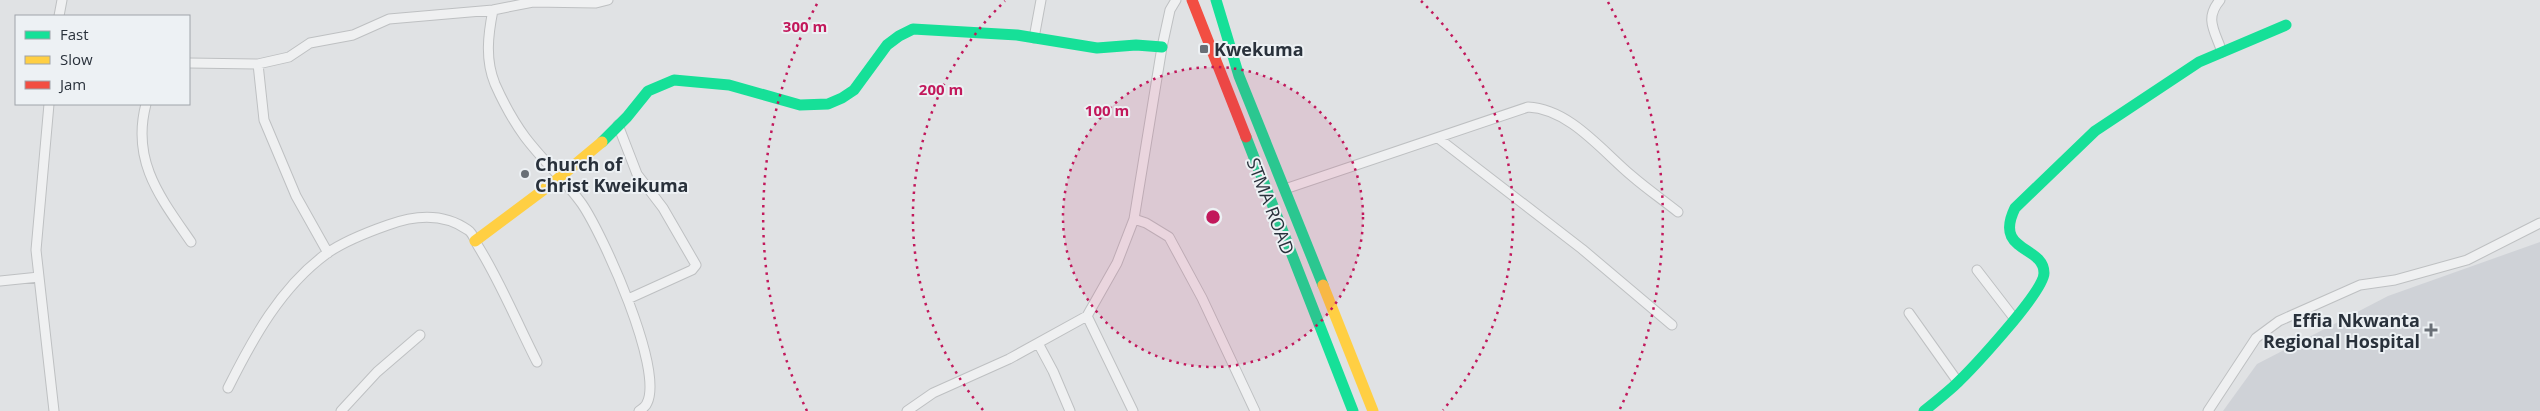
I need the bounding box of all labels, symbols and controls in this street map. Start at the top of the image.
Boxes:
legend [15,15,190,105]
text: 300 m [783,16,827,36]
text: Fast [60,24,89,44]
place label: Kwekuma [1214,37,1304,61]
marker: Kwekuma [1198,43,1210,55]
text: Slow [60,49,93,69]
text: Jam [58,74,86,94]
text: 200 m [919,79,963,99]
text: 100 m [1085,100,1129,120]
place label: Church of Christ Kweikuma [535,152,688,197]
street label: STMA ROAD [1242,154,1300,258]
marker: Church of Christ Kweikuma [519,168,531,180]
centre of rings [1204,208,1222,226]
place label: Effia Nkwanta Regional Hospital [2263,308,2420,353]
marker: Effia Nkwanta Regional Hospital [2424,323,2438,337]

